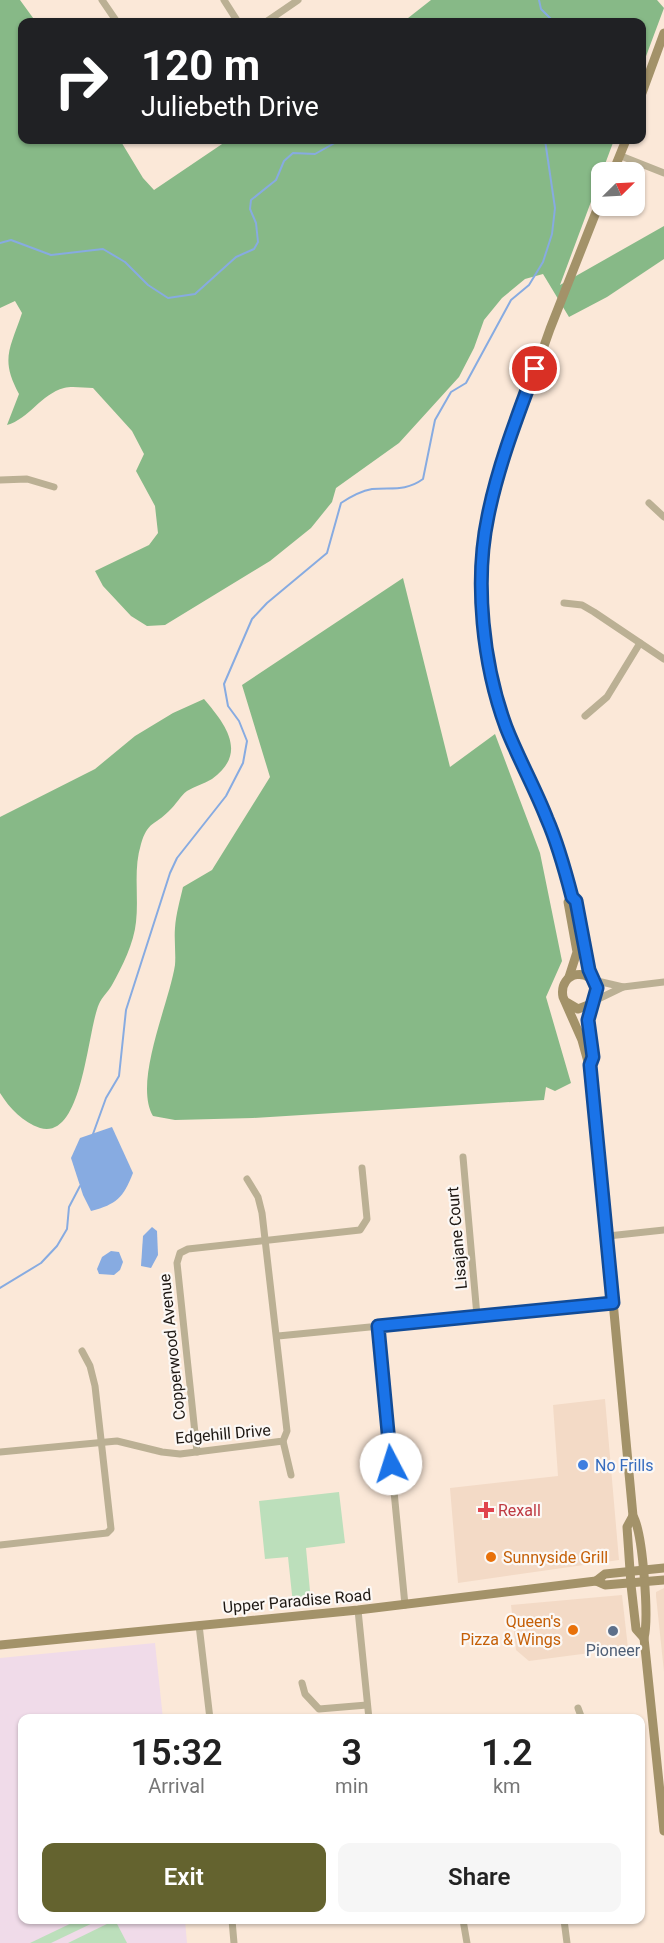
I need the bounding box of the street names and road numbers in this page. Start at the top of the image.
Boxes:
street label: Lisajane Court [443,1186,471,1290]
street label: Copperwood Avenue [155,1273,189,1421]
street label: Edgehill Drive [174,1420,272,1448]
street label: Upper Paradise Road [222,1585,372,1617]

